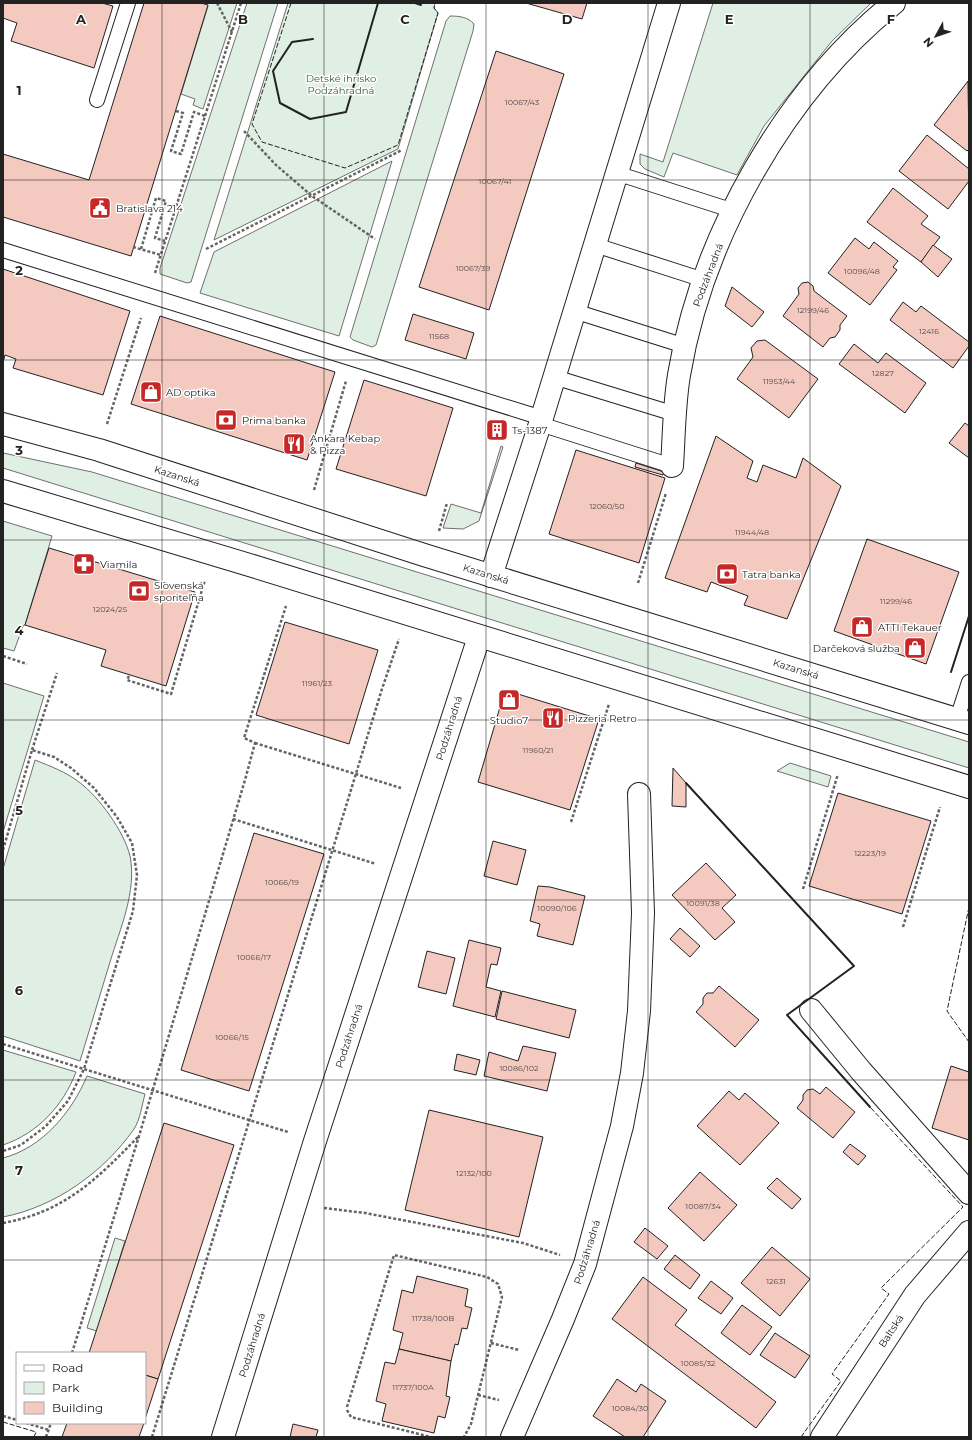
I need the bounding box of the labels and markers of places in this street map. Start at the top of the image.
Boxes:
public building icon: Bratislava 214 [87,195,113,221]
place label: Bratislava 214 [116,202,183,215]
shop icon: AD optika [138,379,164,405]
place label: AD optika [166,386,216,399]
bank icon: Prima banka [213,407,239,433]
place label: Prima banka [242,414,306,427]
building icon: Ts-1387 [484,417,510,443]
place label: Ts-1387 [512,424,548,437]
restaurant icon: Ankara Kebap & Pizza [281,431,307,457]
place label: Ankara Kebap & Pizza [310,432,380,457]
pharmacy icon: Viamila [71,551,97,577]
place label: Viamila [100,558,137,571]
bank icon: Tatra banka [714,561,740,587]
place label: Tatra banka [742,568,801,581]
bank icon: Slovenská sporiteľňa [126,578,152,604]
place label: Slovenská sporiteľňa [154,579,204,604]
shop icon: ATTI Tekauer [849,614,875,640]
place label: ATTI Tekauer [878,621,942,634]
shop icon: Darčeková služba [902,635,928,661]
place label: Darčeková služba [813,642,900,655]
shop icon: Studio7 [496,687,522,713]
restaurant icon: Pizzeria Retro [540,705,566,731]
place label: Pizzeria Retro [568,712,637,725]
place label: Studio7 [490,714,528,727]

